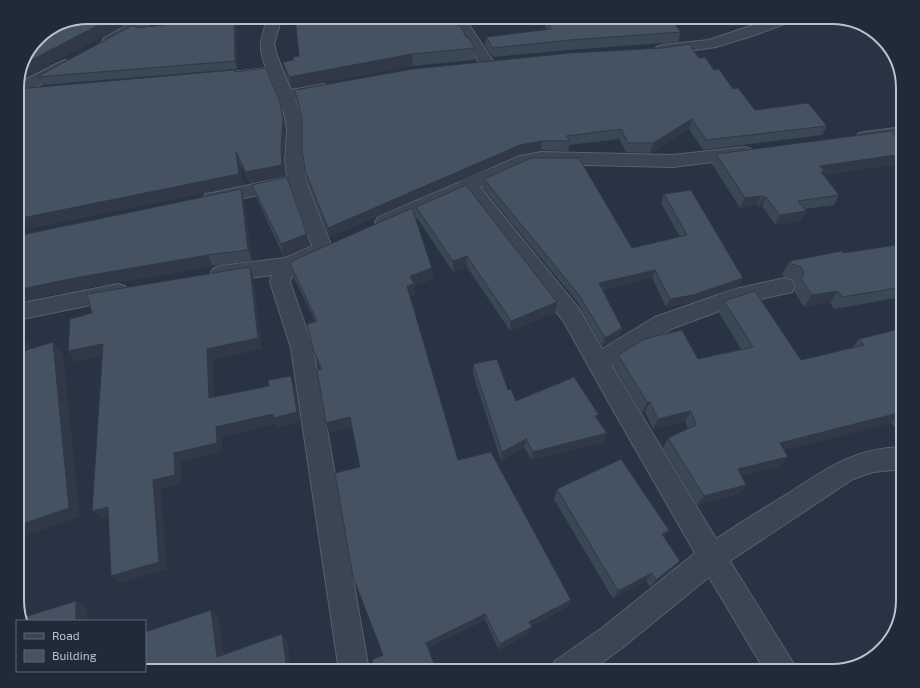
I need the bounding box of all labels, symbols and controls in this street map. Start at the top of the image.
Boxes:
legend [16,620,146,672]
text: Road [52,628,80,642]
text: Building [52,648,97,662]

